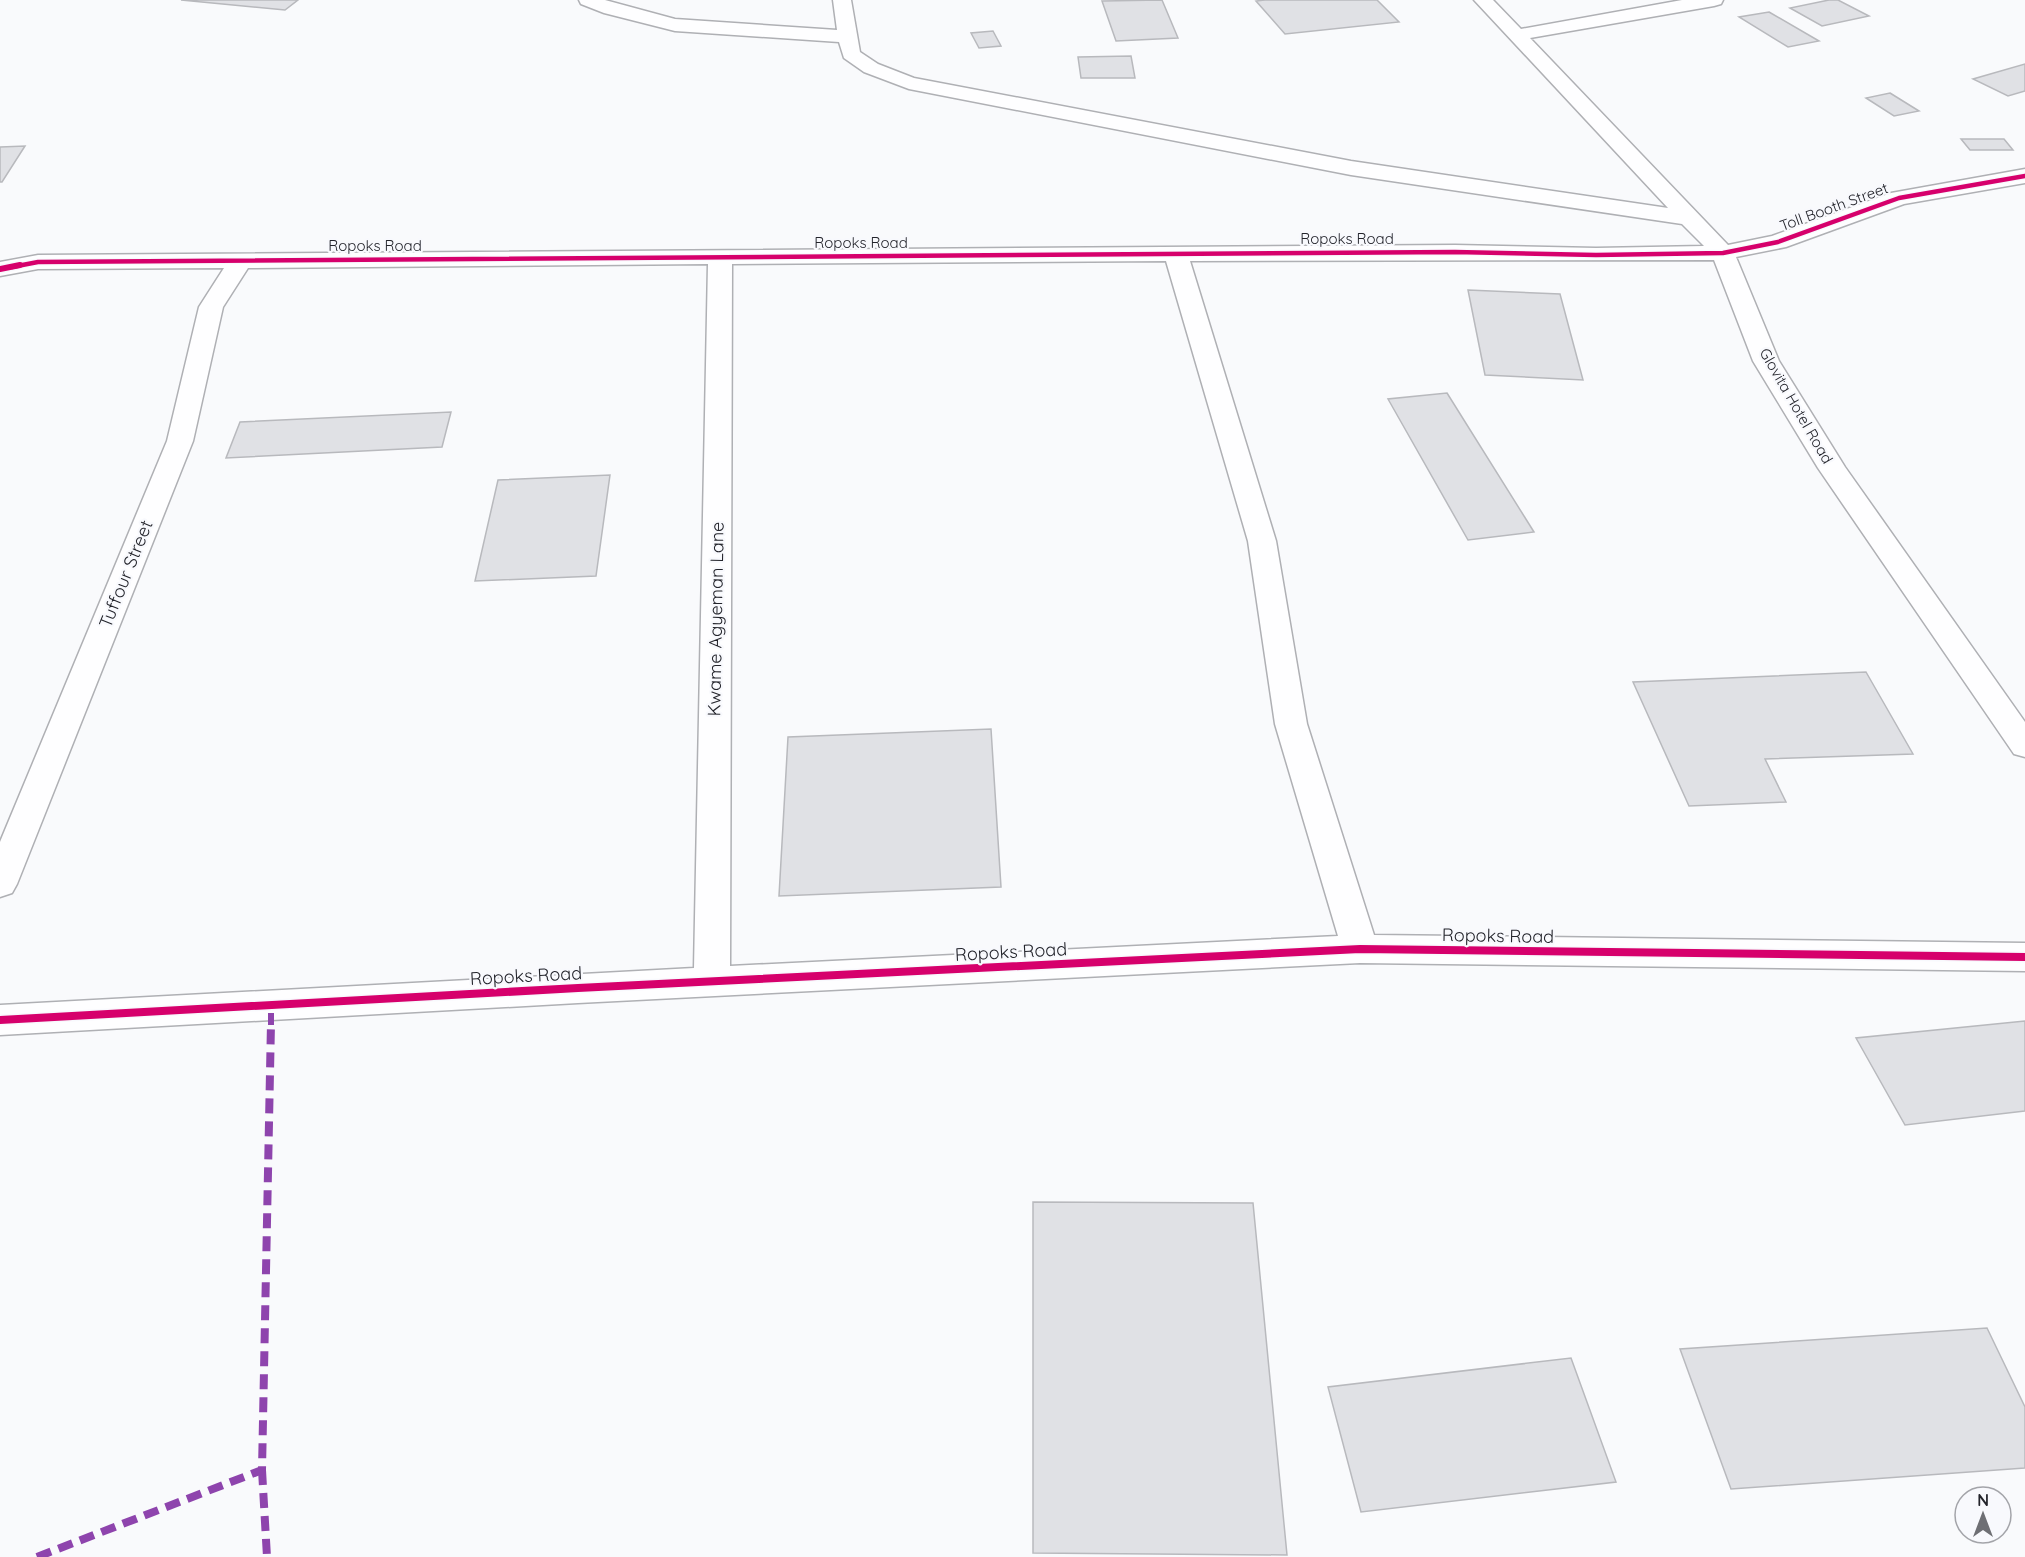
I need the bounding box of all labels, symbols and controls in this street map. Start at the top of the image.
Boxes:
street label: Toll Booth Street [1777,178,1891,235]
street label: Ropoks Road [1300,229,1394,248]
street label: Ropoks Road [814,233,908,252]
street label: Ropoks Road [328,236,422,255]
street label: Glovita Hotel Road [1756,345,1837,467]
street label: Tuffour Street [94,517,158,631]
street label: Kwame Agyeman Lane [702,521,729,717]
street label: Ropoks Road [1442,923,1554,948]
street label: Ropoks Road [954,937,1068,966]
street label: Ropoks Road [469,961,583,990]
north arrow [1953,1485,2013,1545]
text: N [1977,1490,1989,1510]

